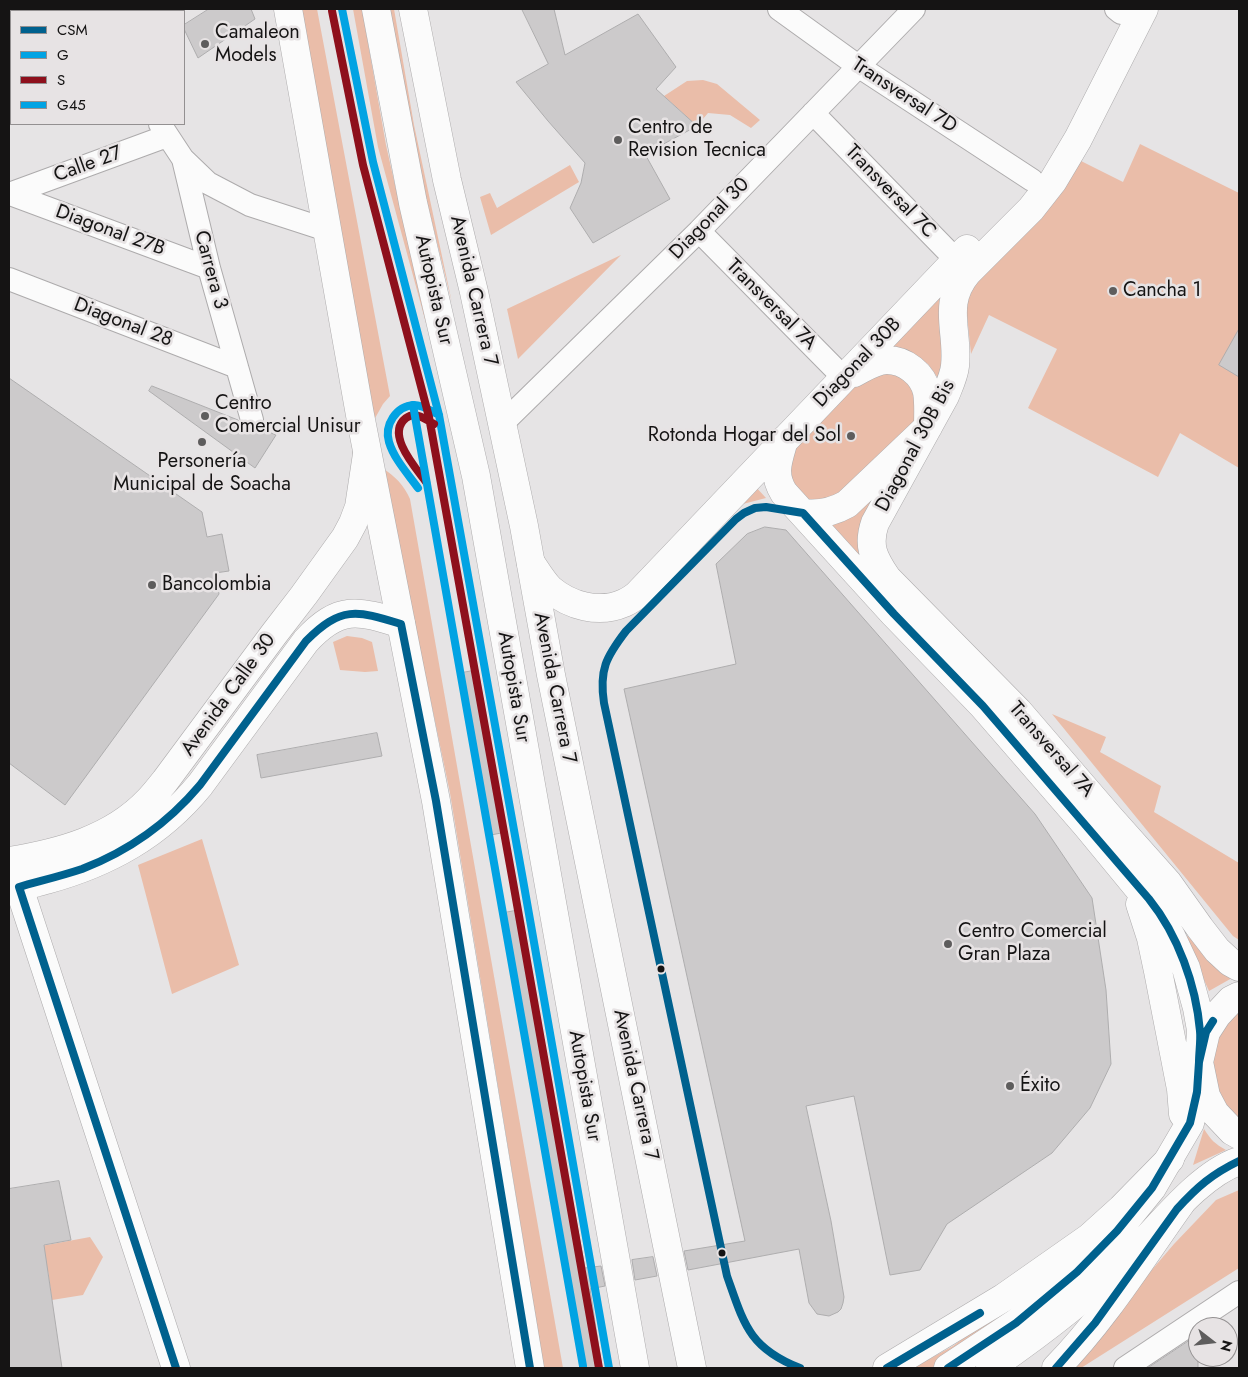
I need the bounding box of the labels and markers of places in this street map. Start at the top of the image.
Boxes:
place label: Camaleon Models [215,21,300,68]
marker: Camaleon Models [199,38,211,50]
place label: Centro de Revision Tecnica [628,116,766,163]
marker: Centro de Revision Tecnica [612,134,624,146]
place label: Cancha 1 [1123,279,1201,303]
marker: Cancha 1 [1107,285,1119,297]
place label: Centro Comercial Unisur [215,392,361,439]
marker: Centro Comercial Unisur [199,410,211,422]
place label: Rotonda Hogar del Sol [648,424,841,448]
marker: Rotonda Hogar del Sol [845,430,857,442]
marker: Personería Municipal de Soacha [196,436,208,448]
place label: Personería Municipal de Soacha [113,450,291,497]
place label: Bancolombia [162,573,271,597]
marker: Bancolombia [146,579,158,591]
place label: Centro Comercial Gran Plaza [958,920,1107,967]
marker: Centro Comercial Gran Plaza [942,938,954,950]
unlabelled marker [656,964,666,974]
place label: Éxito [1020,1074,1060,1098]
marker: Éxito [1004,1080,1016,1092]
unlabelled marker [717,1248,727,1258]

